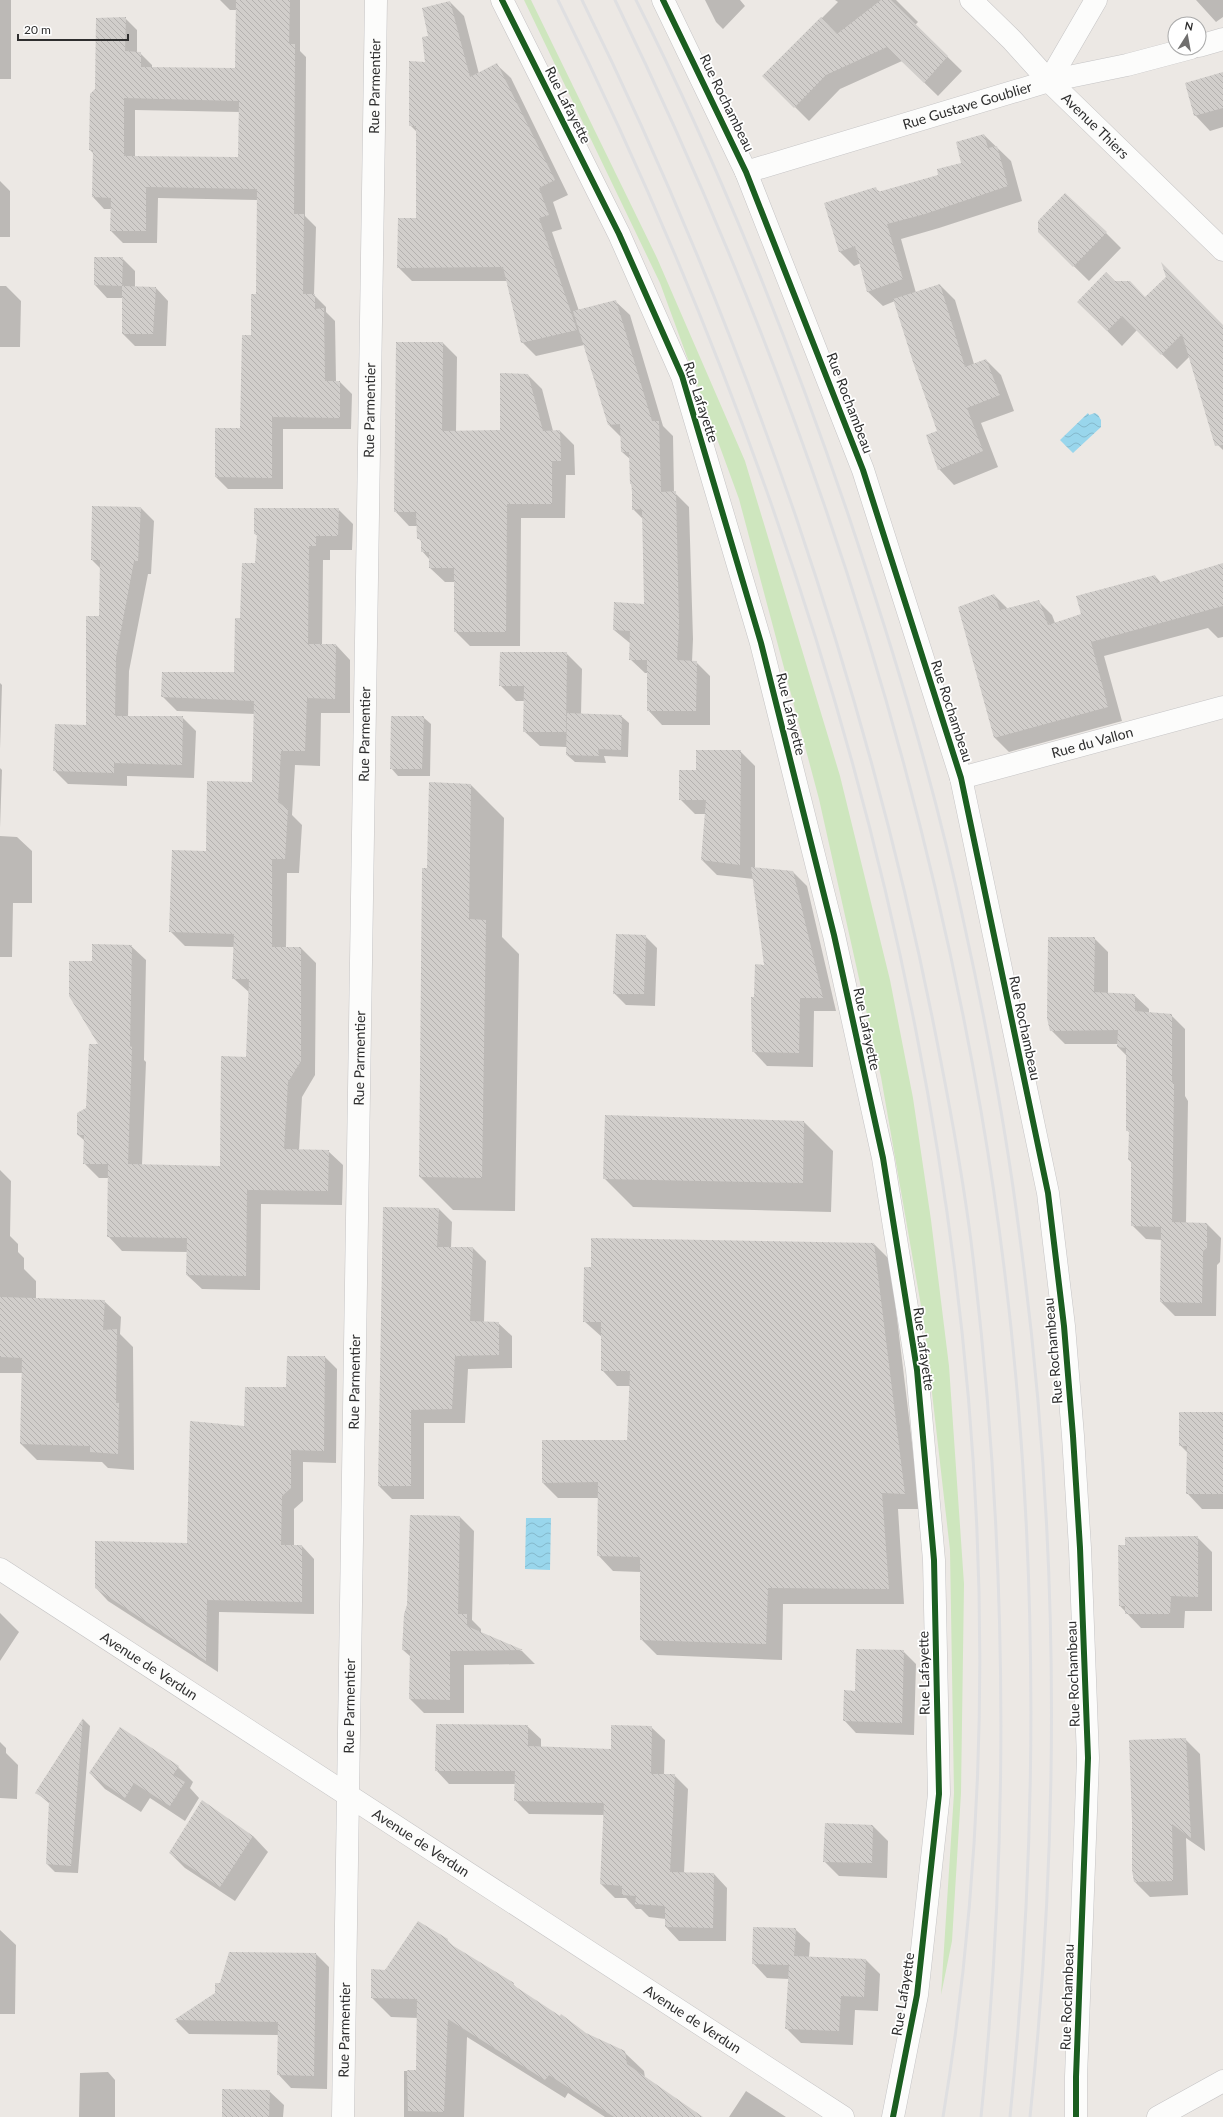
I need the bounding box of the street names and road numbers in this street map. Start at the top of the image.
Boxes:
street label: Rue Parmentier [365,38,383,134]
street label: Rue Rochambeau [696,51,758,154]
street label: Rue Lafayette [542,63,595,146]
street label: Rue Gustave Goublier [900,78,1034,133]
street label: Avenue Thiers [1058,89,1133,162]
street label: Rue Rochambeau [823,350,877,456]
street label: Rue Lafayette [680,359,723,445]
street label: Rue Parmentier [360,362,378,458]
street label: Rue Rochambeau [928,658,977,764]
street label: Rue Lafayette [773,671,810,757]
street label: Rue Parmentier [355,686,373,782]
street label: Rue du Vallon [1049,723,1135,761]
street label: Rue Rochambeau [1006,974,1045,1082]
street label: Rue Lafayette [850,986,885,1072]
street label: Rue Parmentier [350,1010,368,1106]
street label: Rue Rochambeau [1039,1297,1066,1405]
street label: Rue Lafayette [910,1306,939,1392]
street label: Rue Parmentier [345,1334,363,1430]
street label: Rue Rochambeau [1062,1621,1083,1728]
street label: Avenue de Verdun [98,1628,201,1703]
street label: Rue Lafayette [914,1631,933,1715]
street label: Rue Parmentier [340,1658,358,1754]
street label: Avenue de Verdun [369,1804,473,1880]
street label: Rue Rochambeau [1056,1943,1077,2050]
street label: Rue Lafayette [888,1951,917,2037]
street label: Avenue de Verdun [641,1981,745,2057]
street label: Rue Parmentier [335,1982,353,2078]

